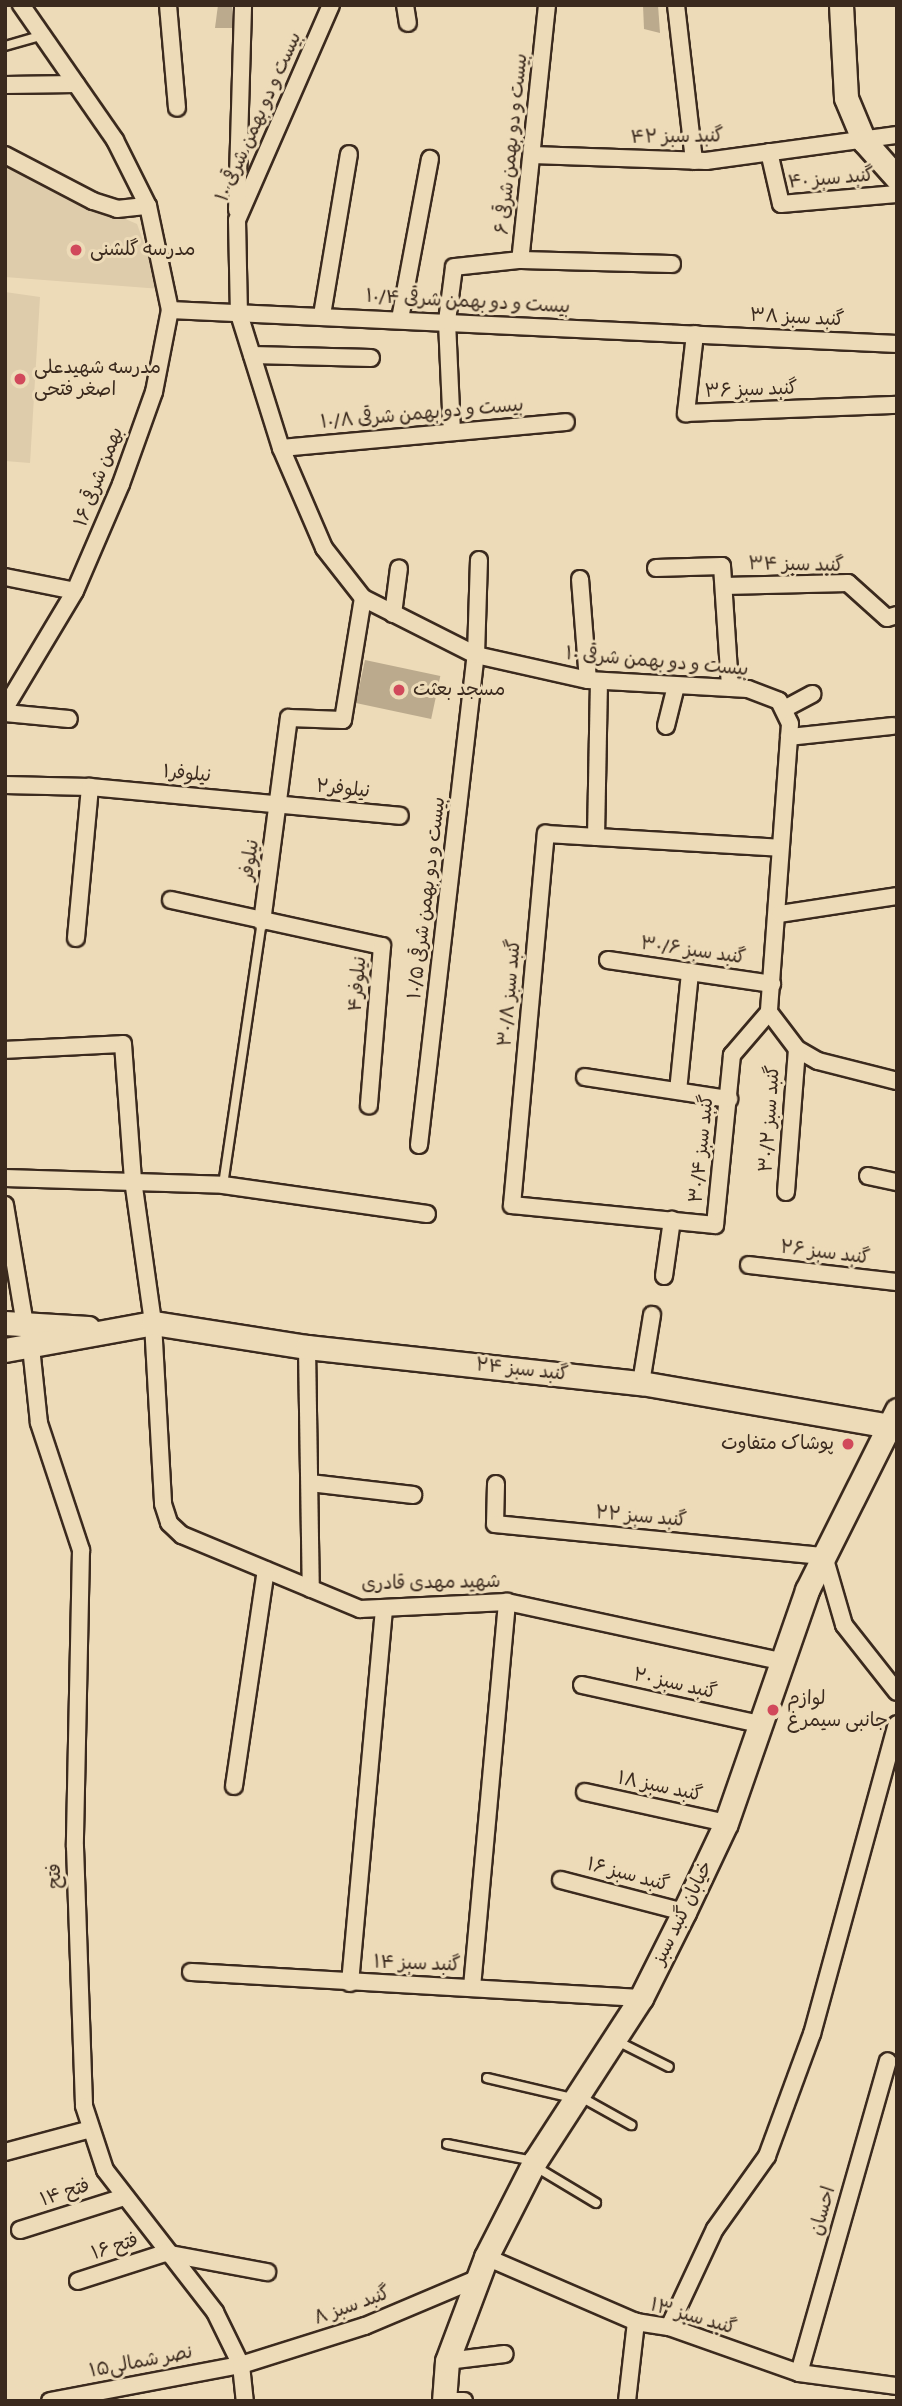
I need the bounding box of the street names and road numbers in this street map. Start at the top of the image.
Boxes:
street label: بیست و دو بهمن شرقی ۱۰ [211,29,307,205]
street label: بیست و دو بهمن شرقی ۶ [491,52,533,236]
street label: گنبد سبز ۴۲ [630,125,724,149]
street label: گنبد سبز ۴۰ [787,164,875,194]
street label: بیست و دو بهمن شرقی ۱۰/۴ [365,285,571,319]
street label: گنبد سبز ۳۸ [749,304,845,332]
street label: گنبد سبز ۳۶ [704,377,798,403]
street label: بیست و دو بهمن شرقی ۱۰/۸ [320,394,524,434]
street label: بهمن شرقی ۱۶ [70,424,128,530]
street label: گنبد سبز ۳۴ [748,553,844,577]
street label: بیست و دو بهمن شرقی ۱۰ [565,643,749,681]
street label: نیلوفر۱ [162,761,212,787]
street label: نیلوفر۲ [315,775,371,803]
street label: بیست و دو بهمن شرقی ۱۰/۵ [403,796,451,1000]
street label: نیلوفر [236,838,264,882]
street label: گنبد سبز ۳۰/۶ [639,932,747,970]
street label: گنبد سبز ۳۰/۸ [494,938,526,1048]
street label: نیلوفر۴ [344,955,372,1013]
street label: گنبد سبز ۳۰/۲ [755,1065,785,1173]
street label: گنبد سبز ۳۰/۴ [685,1094,719,1204]
street label: گنبد سبز ۲۶ [779,1236,871,1270]
street label: گنبد سبز ۲۴ [475,1354,569,1386]
street label: گنبد سبز ۲۲ [594,1502,688,1532]
street label: شهید مهدی قادری [361,1570,501,1596]
street label: گنبد سبز ۲۰ [631,1663,719,1705]
street label: گنبد سبز ۱۸ [616,1767,704,1807]
street label: گنبد سبز ۱۶ [584,1853,672,1897]
street label: خیابان گنبد سبز [648,1857,718,1969]
street label: فتح [43,1863,67,1889]
street label: گنبد سبز ۱۴ [373,1951,461,1977]
street label: فتح ۱۴ [37,2174,93,2212]
street label: احسان [805,2184,841,2238]
street label: فتح ۱۶ [89,2229,141,2265]
street label: گنبد سبز ۸ [311,2282,393,2330]
street label: گنبد سبز ۱۳ [647,2294,739,2340]
street label: نصر شمالی۱۵ [88,2341,194,2383]

